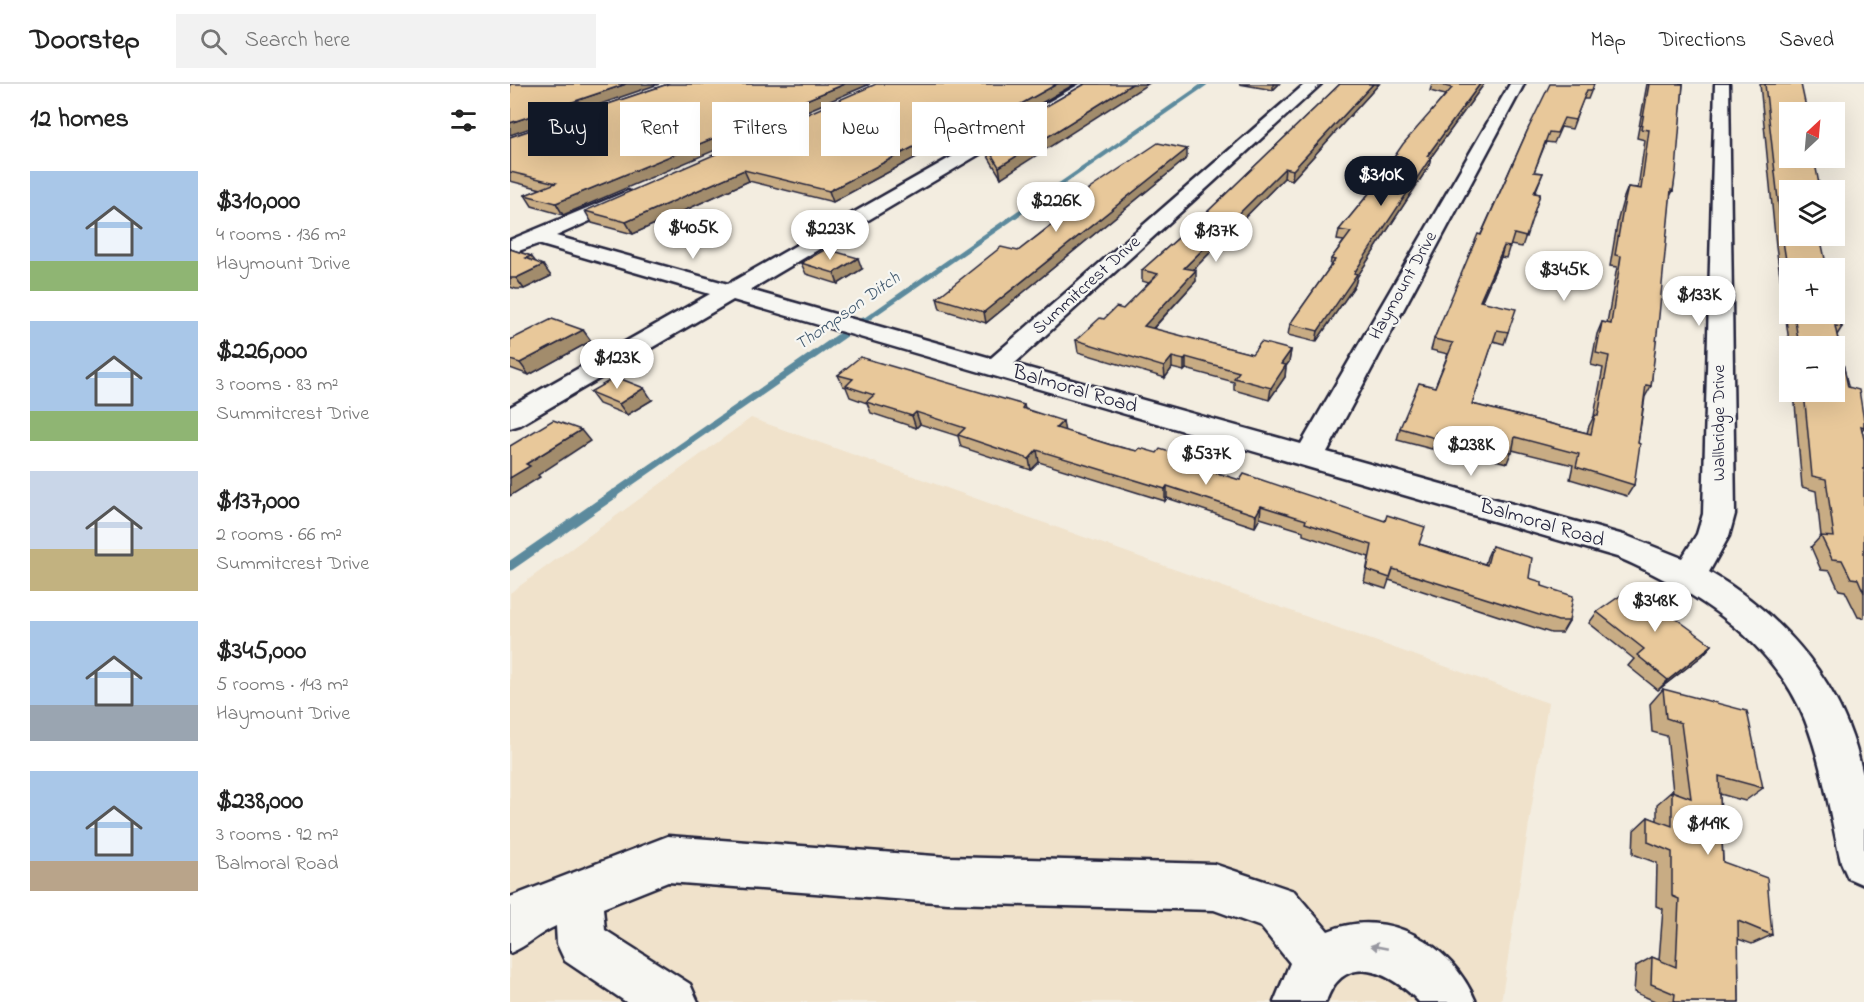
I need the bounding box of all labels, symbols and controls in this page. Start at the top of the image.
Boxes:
search box [176,14,596,68]
text: Doorstep [30,21,140,62]
icon: search [197,25,230,58]
text: Search here [245,25,350,57]
text: Map [1590,26,1626,56]
text: Directions [1659,26,1746,56]
text: Saved [1779,26,1834,56]
text: 12 homes [30,101,129,139]
chip: Buy [528,102,608,156]
chip: Rent [620,102,700,156]
chip: Filters [712,102,809,156]
chip: New [821,102,900,156]
chip: Apartment [912,102,1047,156]
north arrow [1779,102,1845,168]
map controls [1779,102,1845,402]
icon: filters [447,104,480,137]
pin: $310K [1339,156,1423,207]
text: $310K [1358,161,1404,190]
button: layers [1779,180,1845,246]
pin: $226K [1014,182,1098,233]
text: $310,000 [216,183,300,221]
text: $226K [1031,187,1081,216]
icon: home [78,195,150,267]
pin: $405K [651,209,735,260]
pin: $223K [788,210,872,261]
pin: $137K [1174,212,1258,263]
text: $405K [668,214,718,243]
text: $223K [805,215,855,244]
text: $137K [1194,217,1238,246]
text: 4 rooms · 136 m² [216,221,346,250]
street label: Haymount Drive [1363,226,1445,345]
street label: Summitcrest Drive [1027,230,1148,342]
text: Haymount Drive [216,250,350,279]
pin: $345K [1522,251,1606,302]
text: $345K [1539,256,1589,285]
button: + [1779,258,1845,324]
water label: Thompson Ditch [790,266,906,358]
pin: $133K [1657,276,1741,327]
text: $133K [1677,281,1721,310]
text: $226,000 [216,333,307,371]
button: − [1779,336,1845,402]
pin: $123K [575,339,659,390]
text: $123K [594,344,640,373]
icon: home [78,345,150,417]
street label: Balmoral Road [1008,358,1141,422]
street label: Wallbridge Drive [1707,364,1734,481]
text: 3 rooms · 83 m² [216,371,338,400]
text: Summitcrest Drive [216,400,369,429]
pin: $238K [1429,426,1513,477]
text: $238K [1447,431,1495,460]
pin: $537K [1164,435,1248,486]
text: $537K [1181,440,1231,469]
text: $137,000 [216,483,300,521]
street label: Balmoral Road [1475,492,1608,556]
icon: home [78,495,150,567]
text: 2 rooms · 66 m² [216,521,342,550]
text: Summitcrest Drive [216,550,369,579]
pin: $348K [1613,582,1697,633]
text: $348K [1632,587,1678,616]
text: $345,000 [216,633,306,671]
icon: home [78,645,150,717]
text: 5 rooms · 143 m² [216,671,349,700]
text: Haymount Drive [216,700,350,729]
text: $238,000 [216,783,303,821]
icon: home [78,795,150,867]
pin: $149K [1666,805,1750,856]
text: $149K [1687,810,1729,839]
text: 3 rooms · 92 m² [216,821,339,850]
text: Balmoral Road [216,850,338,879]
one-way arrow [1370,943,1389,952]

